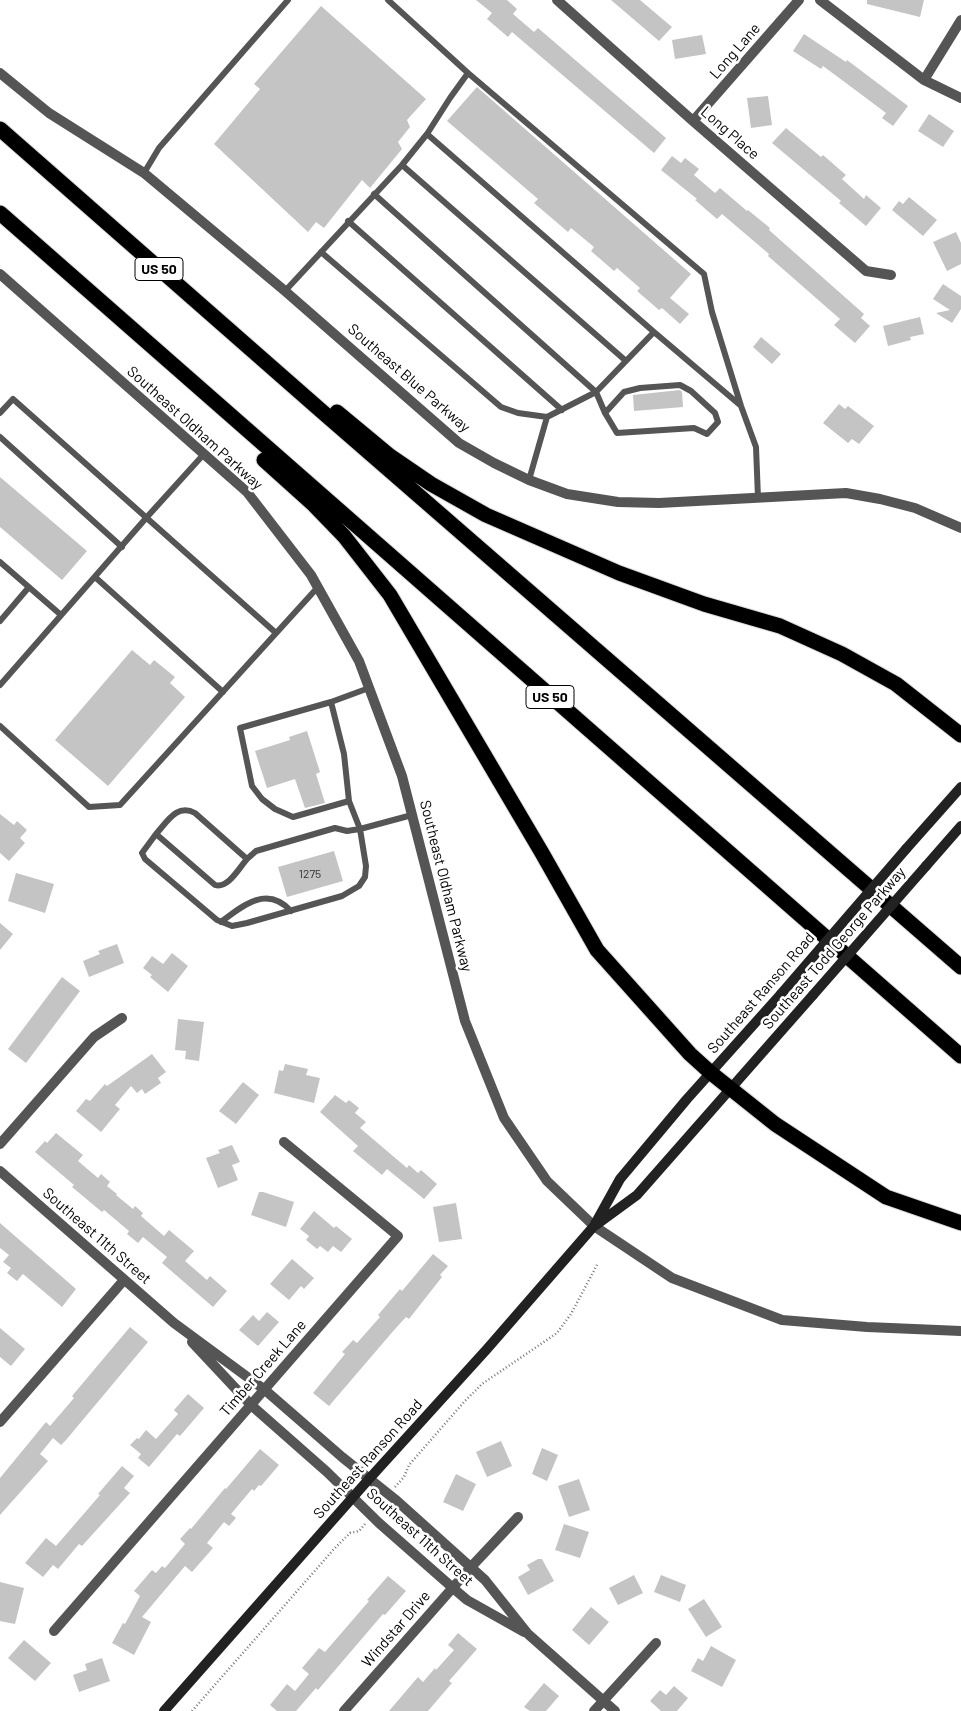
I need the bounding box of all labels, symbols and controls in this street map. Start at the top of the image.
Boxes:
street label: Long Lane [706,19,764,83]
street label: Long Place [697,103,763,163]
road number: US 50 [135,258,183,280]
street label: Southeast Blue Parkway [344,320,474,436]
street label: Southeast Oldham Parkway [123,362,267,494]
road number: US 50 [526,686,574,709]
street label: Southeast Oldham Parkway [416,798,476,974]
street label: Southeast Todd George Parkway [759,863,909,1033]
house number: 1275 [299,867,321,881]
street label: Southeast Ranson Road [704,929,818,1057]
street label: Southeast 11th Street [39,1184,155,1288]
street label: Timber Creek Lane [216,1316,310,1420]
street label: Southeast Ranson Road [310,1396,426,1522]
street label: Southeast 11th Street [363,1484,477,1590]
street label: Windstar Drive [358,1587,434,1671]

